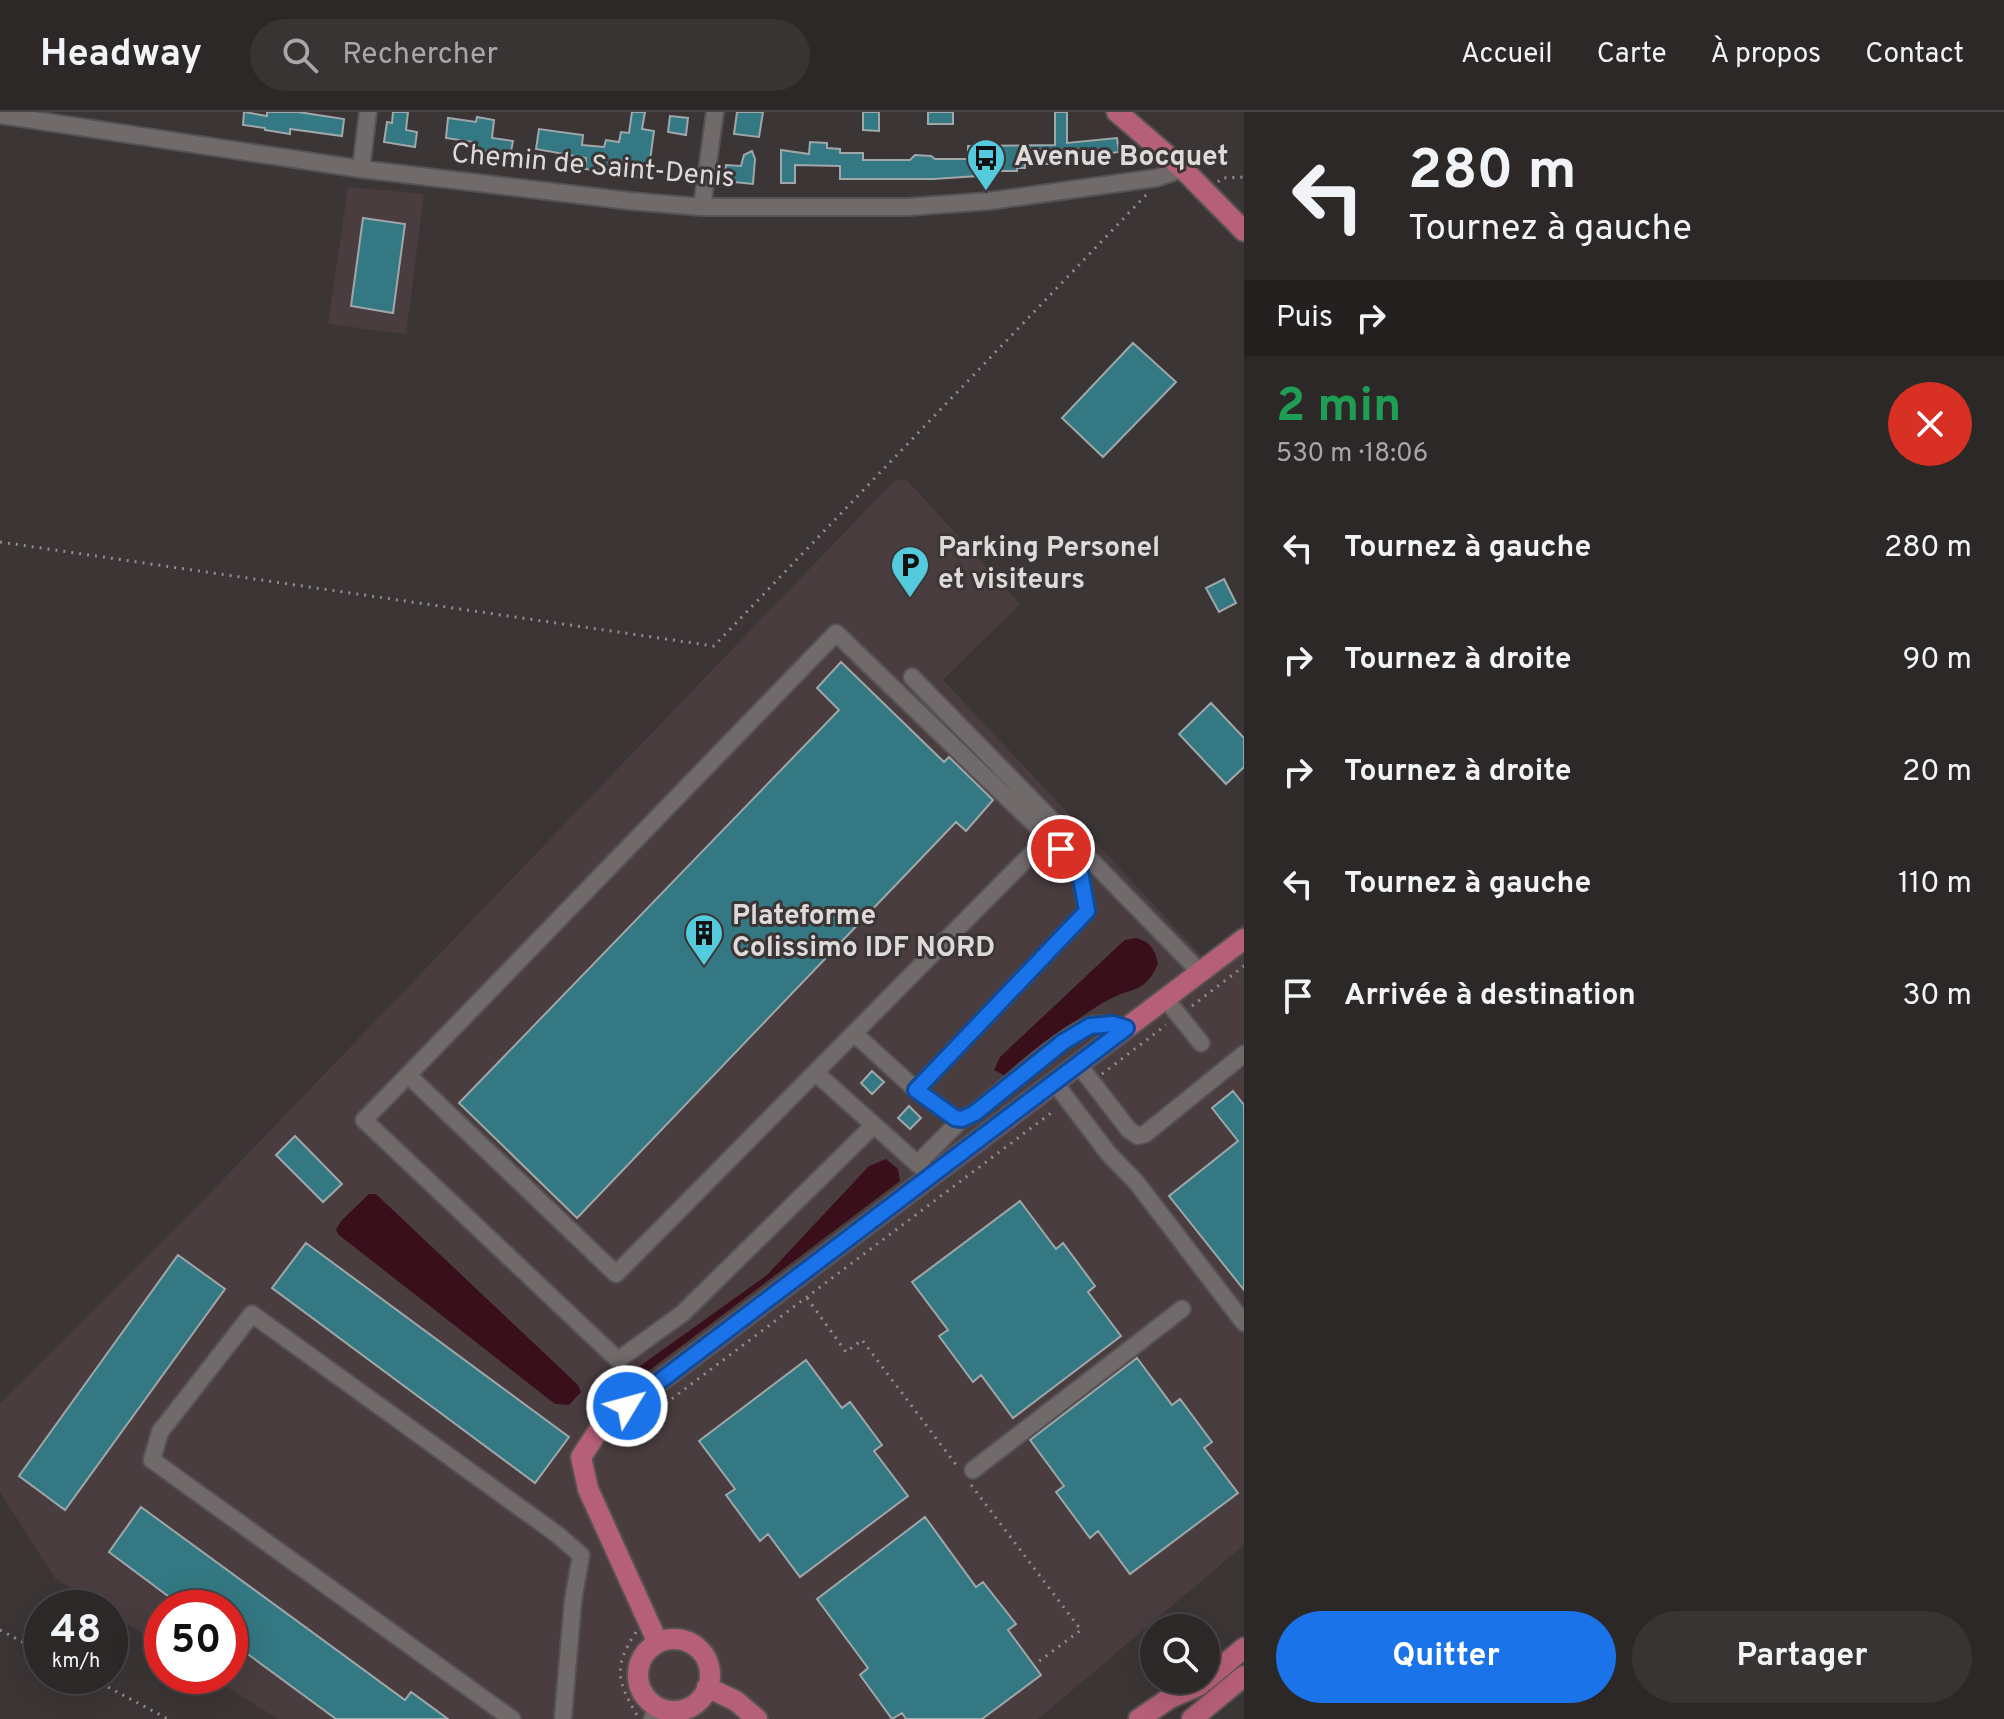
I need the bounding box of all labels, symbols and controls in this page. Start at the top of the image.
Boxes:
search box [250,19,810,91]
text: Headway [40,31,202,80]
icon: search [278,33,322,77]
text: Rechercher [342,37,498,74]
text: Accueil [1461,37,1553,73]
text: Carte [1597,37,1667,73]
text: À propos [1711,37,1821,73]
text: Contact [1865,37,1964,73]
street label: Chemin de Saint-Denis [450,137,736,197]
bus stop icon: Avenue Bocquet [965,137,1007,192]
text: 280 m [1408,138,1576,208]
place label: Avenue Bocquet [1014,140,1228,176]
icon: left [1276,144,1380,248]
text: Tournez à gauche [1408,207,1692,253]
icon: right [1349,296,1393,340]
text: Puis [1276,300,1333,337]
text: 2 min [1276,378,1401,438]
button: close [1888,382,1972,466]
text: 530 m · 18:06 [1276,438,1428,471]
icon: left [1276,526,1320,570]
text: Tournez à gauche [1344,530,1591,567]
text: 280 m [1884,530,1972,567]
place label: Parking Personel et visiteurs [938,531,1160,599]
parking icon: Parking Personel et visiteurs [889,544,931,599]
icon: right [1276,638,1320,682]
text: Tournez à droite [1344,642,1572,679]
text: 90 m [1903,642,1972,679]
icon: right [1276,750,1320,794]
text: Tournez à droite [1344,754,1572,791]
text: 20 m [1902,754,1972,791]
pin [1027,815,1095,883]
icon: arrive [1039,827,1083,871]
icon: left [1276,862,1320,906]
text: Tournez à gauche [1344,866,1591,903]
text: 110 m [1898,866,1972,903]
place label: Plateforme Colissimo IDF NORD [732,899,995,967]
building icon: Plateforme Colissimo IDF NORD [683,912,725,967]
icon: arrive [1276,974,1320,1018]
text: Arrivée à destination [1344,978,1636,1015]
text: 30 m [1903,978,1972,1015]
position arrow [585,1364,669,1448]
speed limit sign: 50 [144,1590,248,1694]
text: 48 [51,1607,101,1657]
button: Quitter [1276,1611,1616,1703]
button: Partager [1632,1611,1972,1703]
map controls [1140,1614,1220,1694]
button: search [1140,1614,1220,1694]
text: km/h [52,1649,100,1675]

